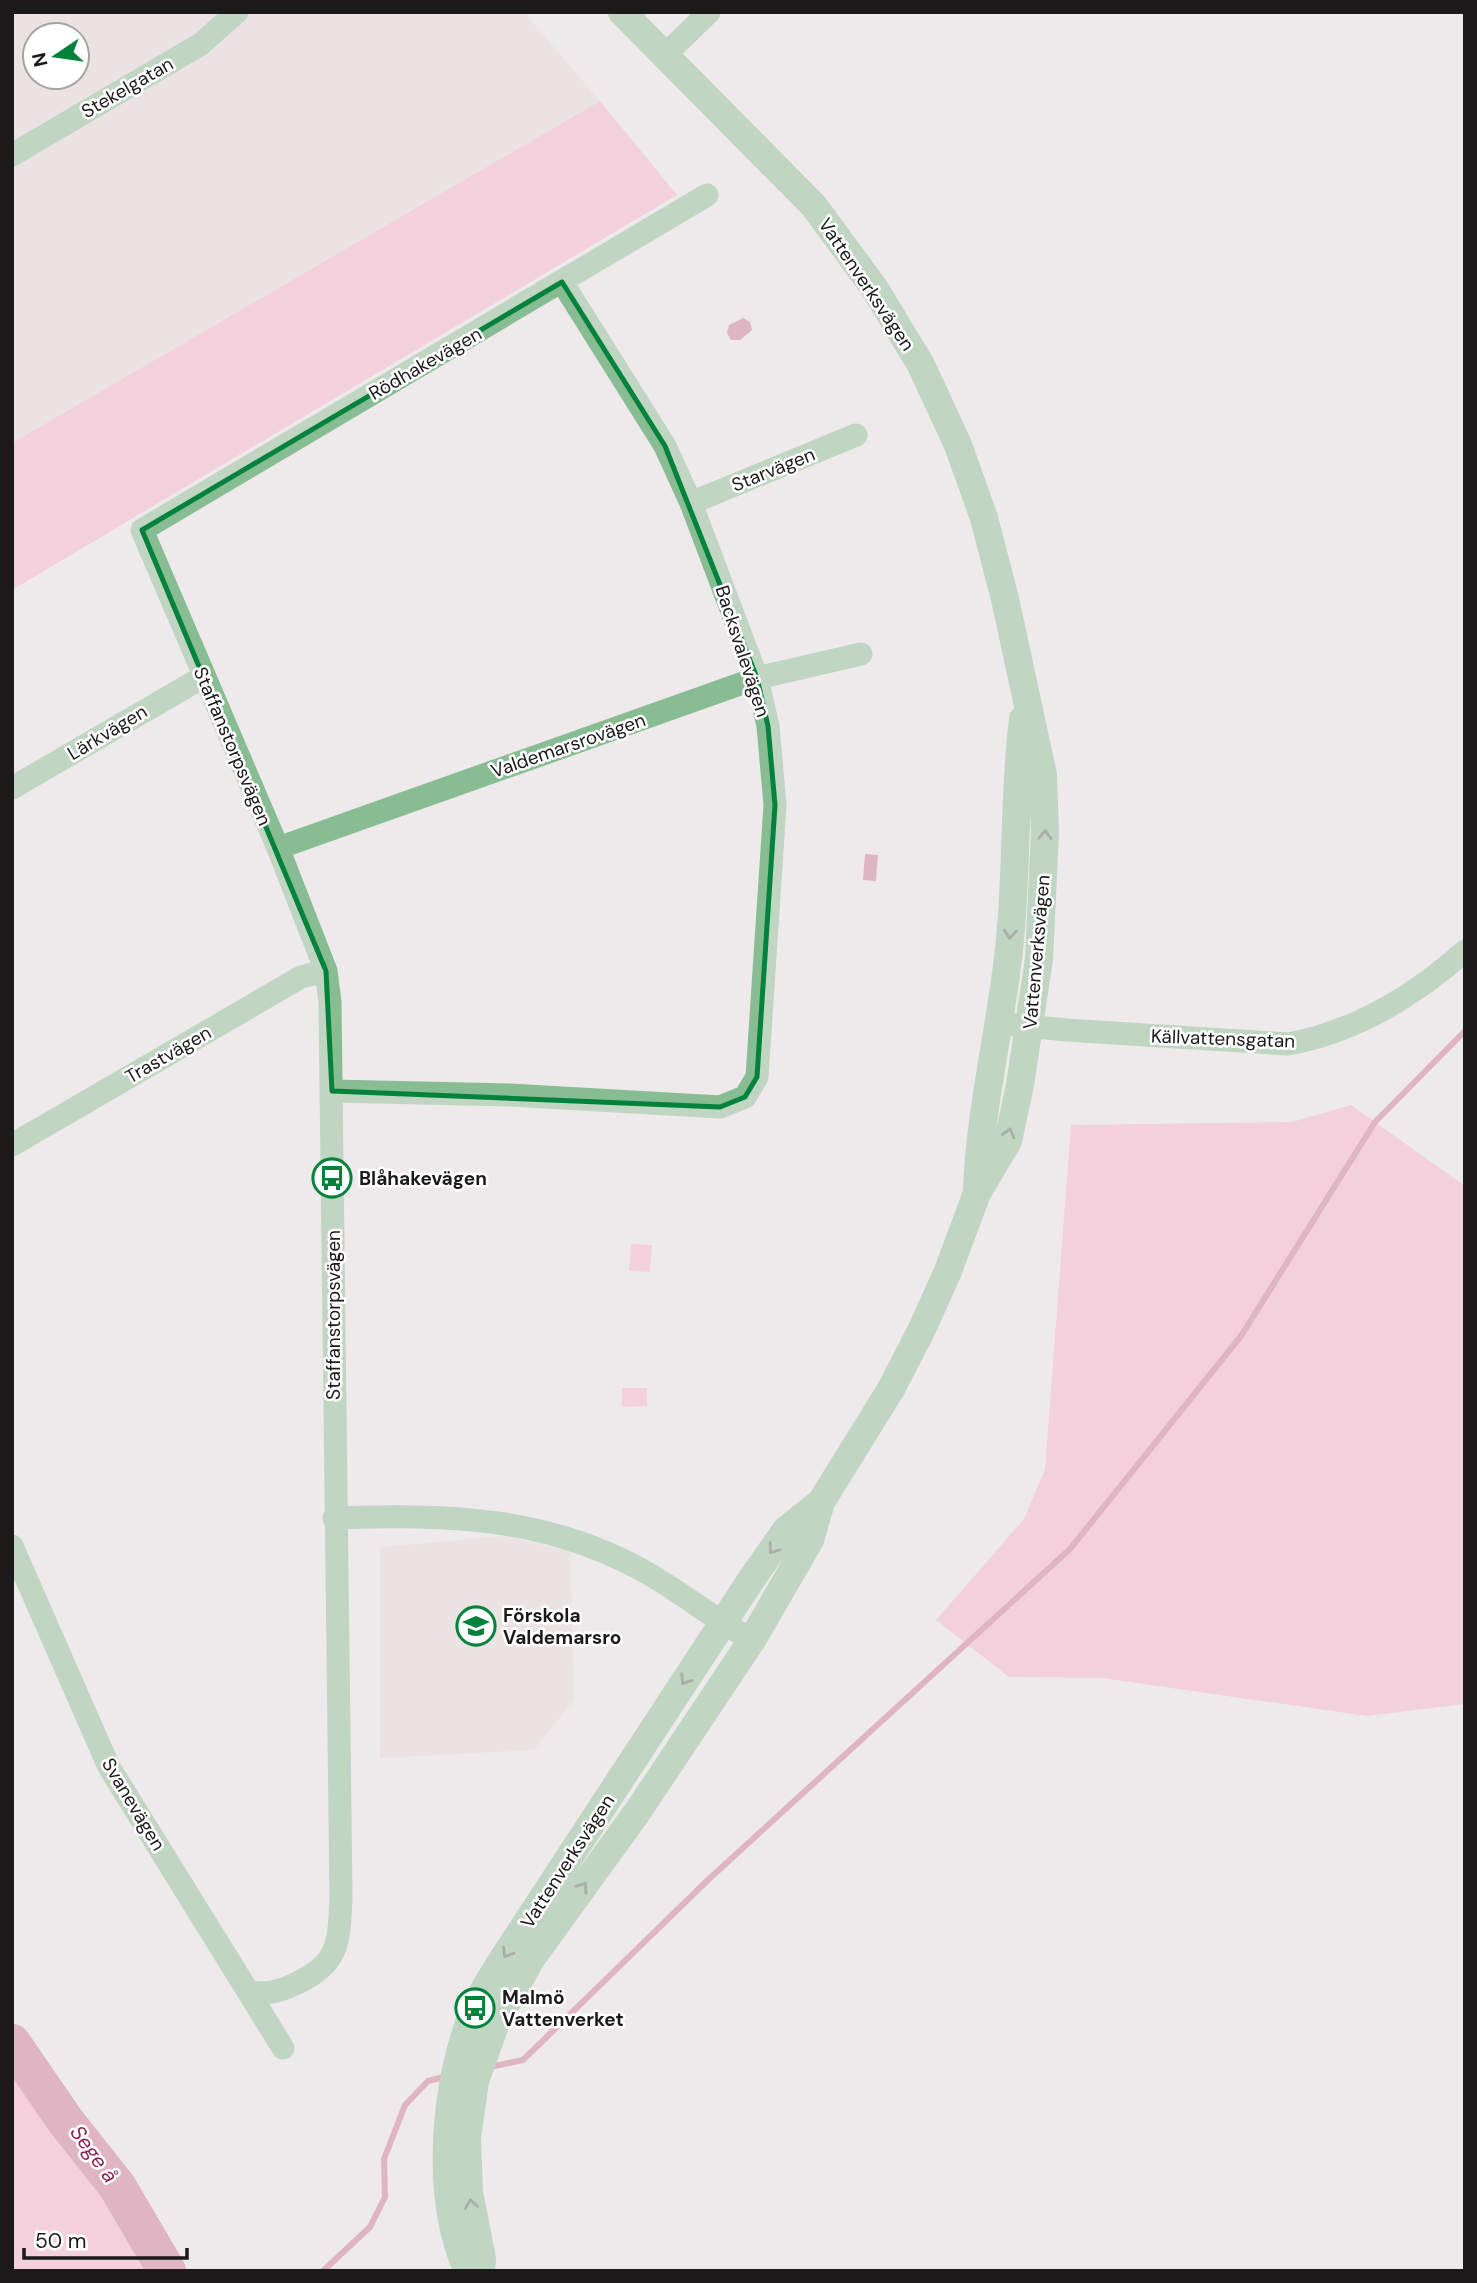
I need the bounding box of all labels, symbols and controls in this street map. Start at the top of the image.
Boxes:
north arrow [21,21,91,91]
text: N [26,50,54,69]
street label: Stekelgatan [77,51,178,124]
street label: Vattenverksvägen [813,213,920,356]
street label: Rödhakevägen [364,321,486,406]
street label: Starvägen [728,441,818,497]
street label: Backsvalevägen [709,582,776,720]
street label: Staffanstorpsvägen [188,663,277,829]
street label: Lärkvägen [63,699,152,766]
street label: Valdemarsrovägen [487,707,649,784]
one-way arrow [1037,830,1053,840]
street label: Vattenverksvägen [1017,874,1056,1030]
one-way arrow [1003,929,1018,940]
street label: Trastvägen [121,1020,216,1089]
street label: Källvattensgatan [1150,1023,1296,1054]
one-way arrow [1000,1128,1015,1140]
bus stop icon: Blåhakevägen [311,1157,353,1199]
place label: Blåhakevägen [359,1166,487,1191]
street label: Staffanstorpsvägen [321,1230,346,1400]
one-way arrow [769,1541,781,1554]
place label: Förskola Valdemarsro [503,1603,621,1650]
school or university icon: Förskola Valdemarsro [455,1605,497,1647]
one-way arrow [681,1672,693,1685]
street label: Svanevägen [96,1753,171,1855]
street label: Vattenverksvägen [515,1789,620,1933]
one-way arrow [575,1882,587,1895]
one-way arrow [503,1945,516,1958]
place label: Malmö Vattenverket [502,1985,624,2032]
bus stop icon: Malmö Vattenverket [454,1987,496,2029]
water label: Sege å [64,2120,124,2188]
one-way arrow [464,2198,479,2210]
scale bar [24,2216,187,2260]
text: 50 m [35,2227,86,2255]

